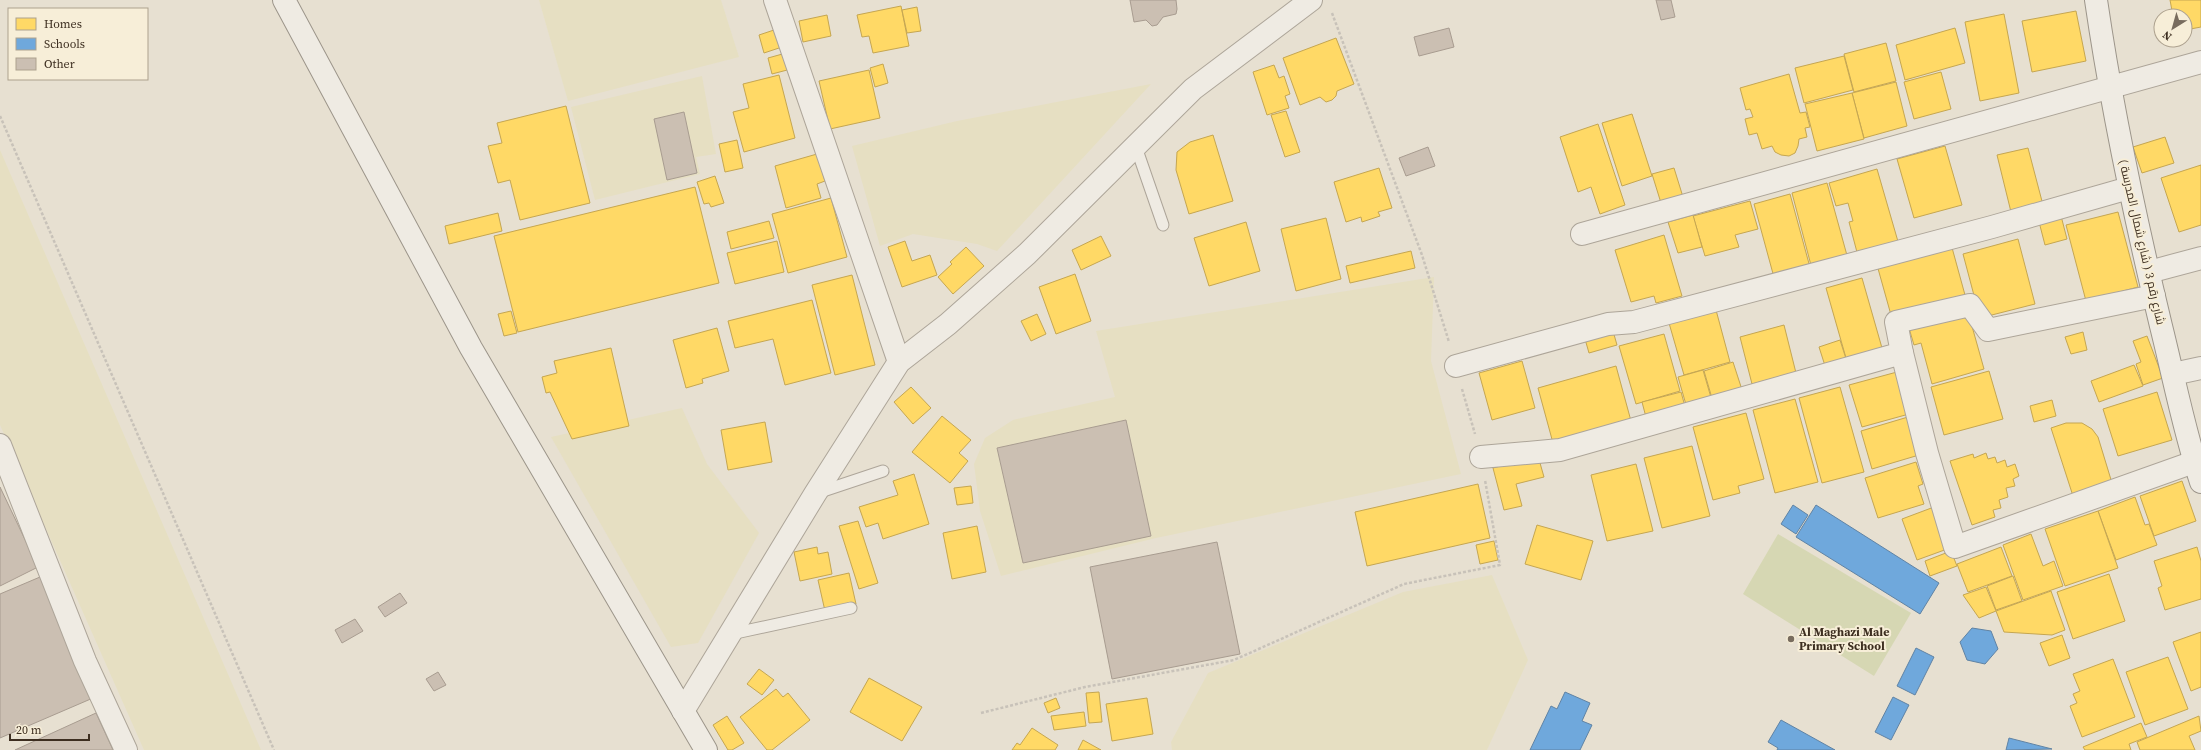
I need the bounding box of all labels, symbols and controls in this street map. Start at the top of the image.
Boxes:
legend [8,8,148,80]
north arrow [2153,8,2193,48]
text: Homes [44,16,82,32]
text: N [2160,27,2175,44]
text: Schools [44,36,85,52]
text: Other [44,56,75,72]
street label: شارع رقم 3 ( شارع شمال المدرسة ) [2115,158,2169,326]
place label: Al Maghazi Male Primary School [1799,624,1889,654]
marker: Al Maghazi Male Primary School [1786,634,1796,644]
scale bar [10,716,89,742]
text: 20 m [16,722,42,738]

